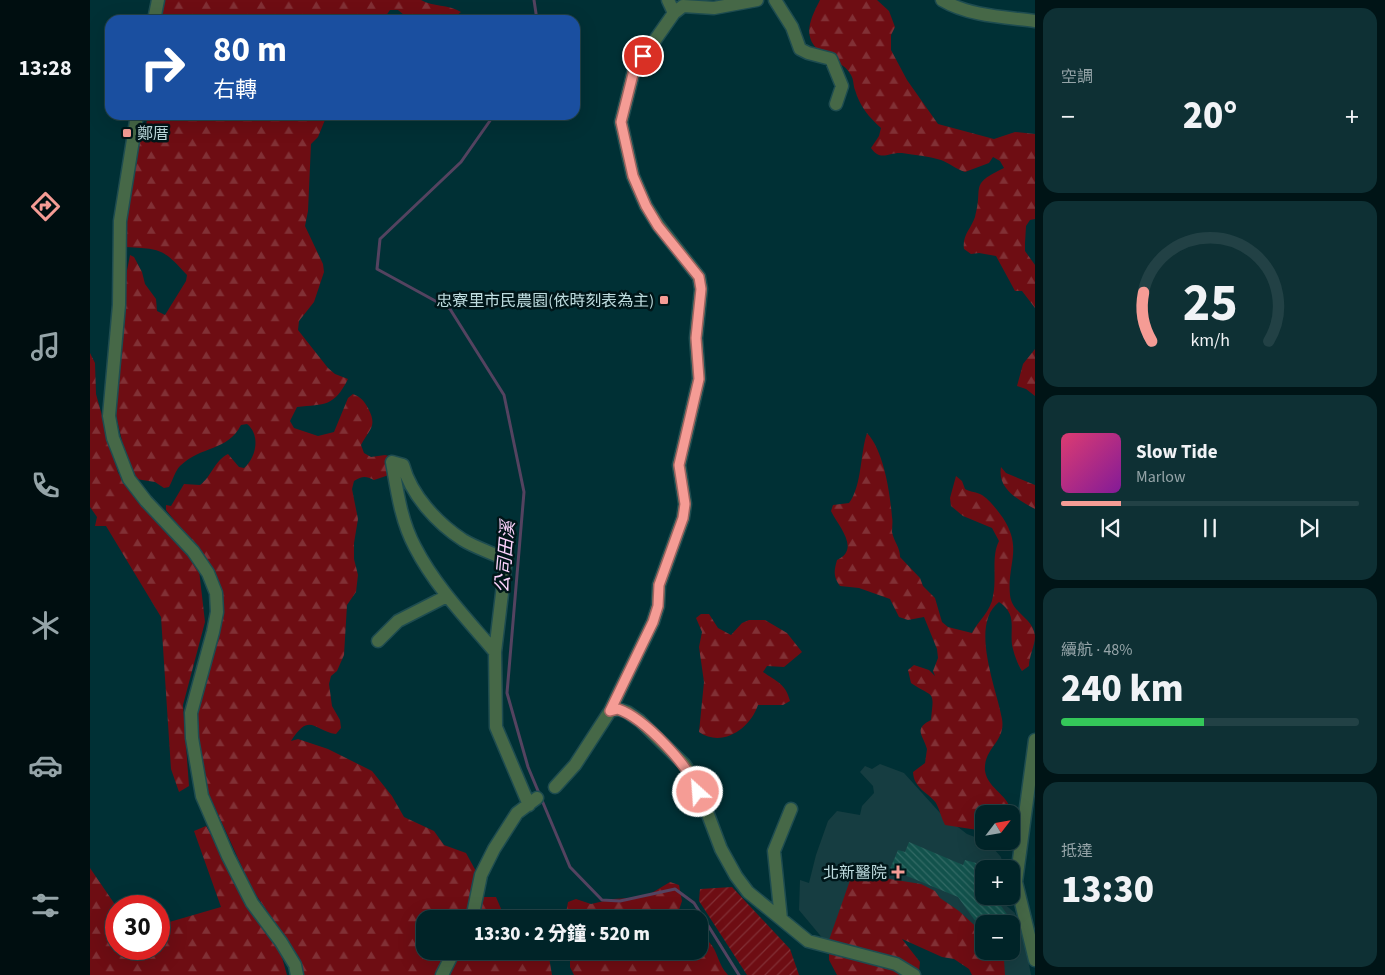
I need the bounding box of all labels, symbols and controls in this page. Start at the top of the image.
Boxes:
text: 80 m [213,25,287,75]
icon: right [130,35,195,100]
pin [622,35,664,77]
icon: arrive [629,42,657,70]
text: 13:28 [18,52,72,84]
text: 空調 [1061,66,1093,88]
text: 右轉 [213,74,257,106]
text: 20° [1183,89,1237,143]
text: − [1061,97,1075,137]
text: + [1345,97,1359,137]
place label: 鄭厝 [137,123,169,145]
marker: 鄭厝 [121,127,133,139]
icon: directions [28,189,63,224]
text: 25 [1183,267,1237,341]
place label: 忠寮里市民農園(依時刻表為主) [436,290,654,312]
marker: 忠寮里市民農園(依時刻表為主) [658,294,670,306]
text: km/h [1190,328,1230,353]
icon: music [28,329,63,364]
text: Slow Tide [1136,439,1217,466]
text: Marlow [1136,466,1185,488]
icon: phone [28,468,63,503]
icon: previous [1097,514,1125,542]
icon: pause [1196,514,1224,542]
icon: next [1295,514,1323,542]
water label: 公司田溪 [490,517,521,594]
icon: climate [28,608,63,643]
text: 續航 · 48% [1061,639,1132,661]
text: 240 km [1061,662,1183,716]
icon: car [28,748,63,783]
position arrow [671,765,723,817]
north arrow [975,805,1020,850]
map controls [975,805,1020,960]
text: 抵達 [1061,840,1093,862]
button: + [975,860,1020,905]
place label: 北新醫院 [823,862,887,884]
text: 13:30 [1061,863,1154,917]
marker: 北新醫院 [891,865,905,879]
icon: filters [28,888,63,923]
speed limit sign: 30 [105,895,170,960]
button: − [975,915,1020,960]
text: 13:30 · 2 分鐘 · 520 m [474,921,650,948]

